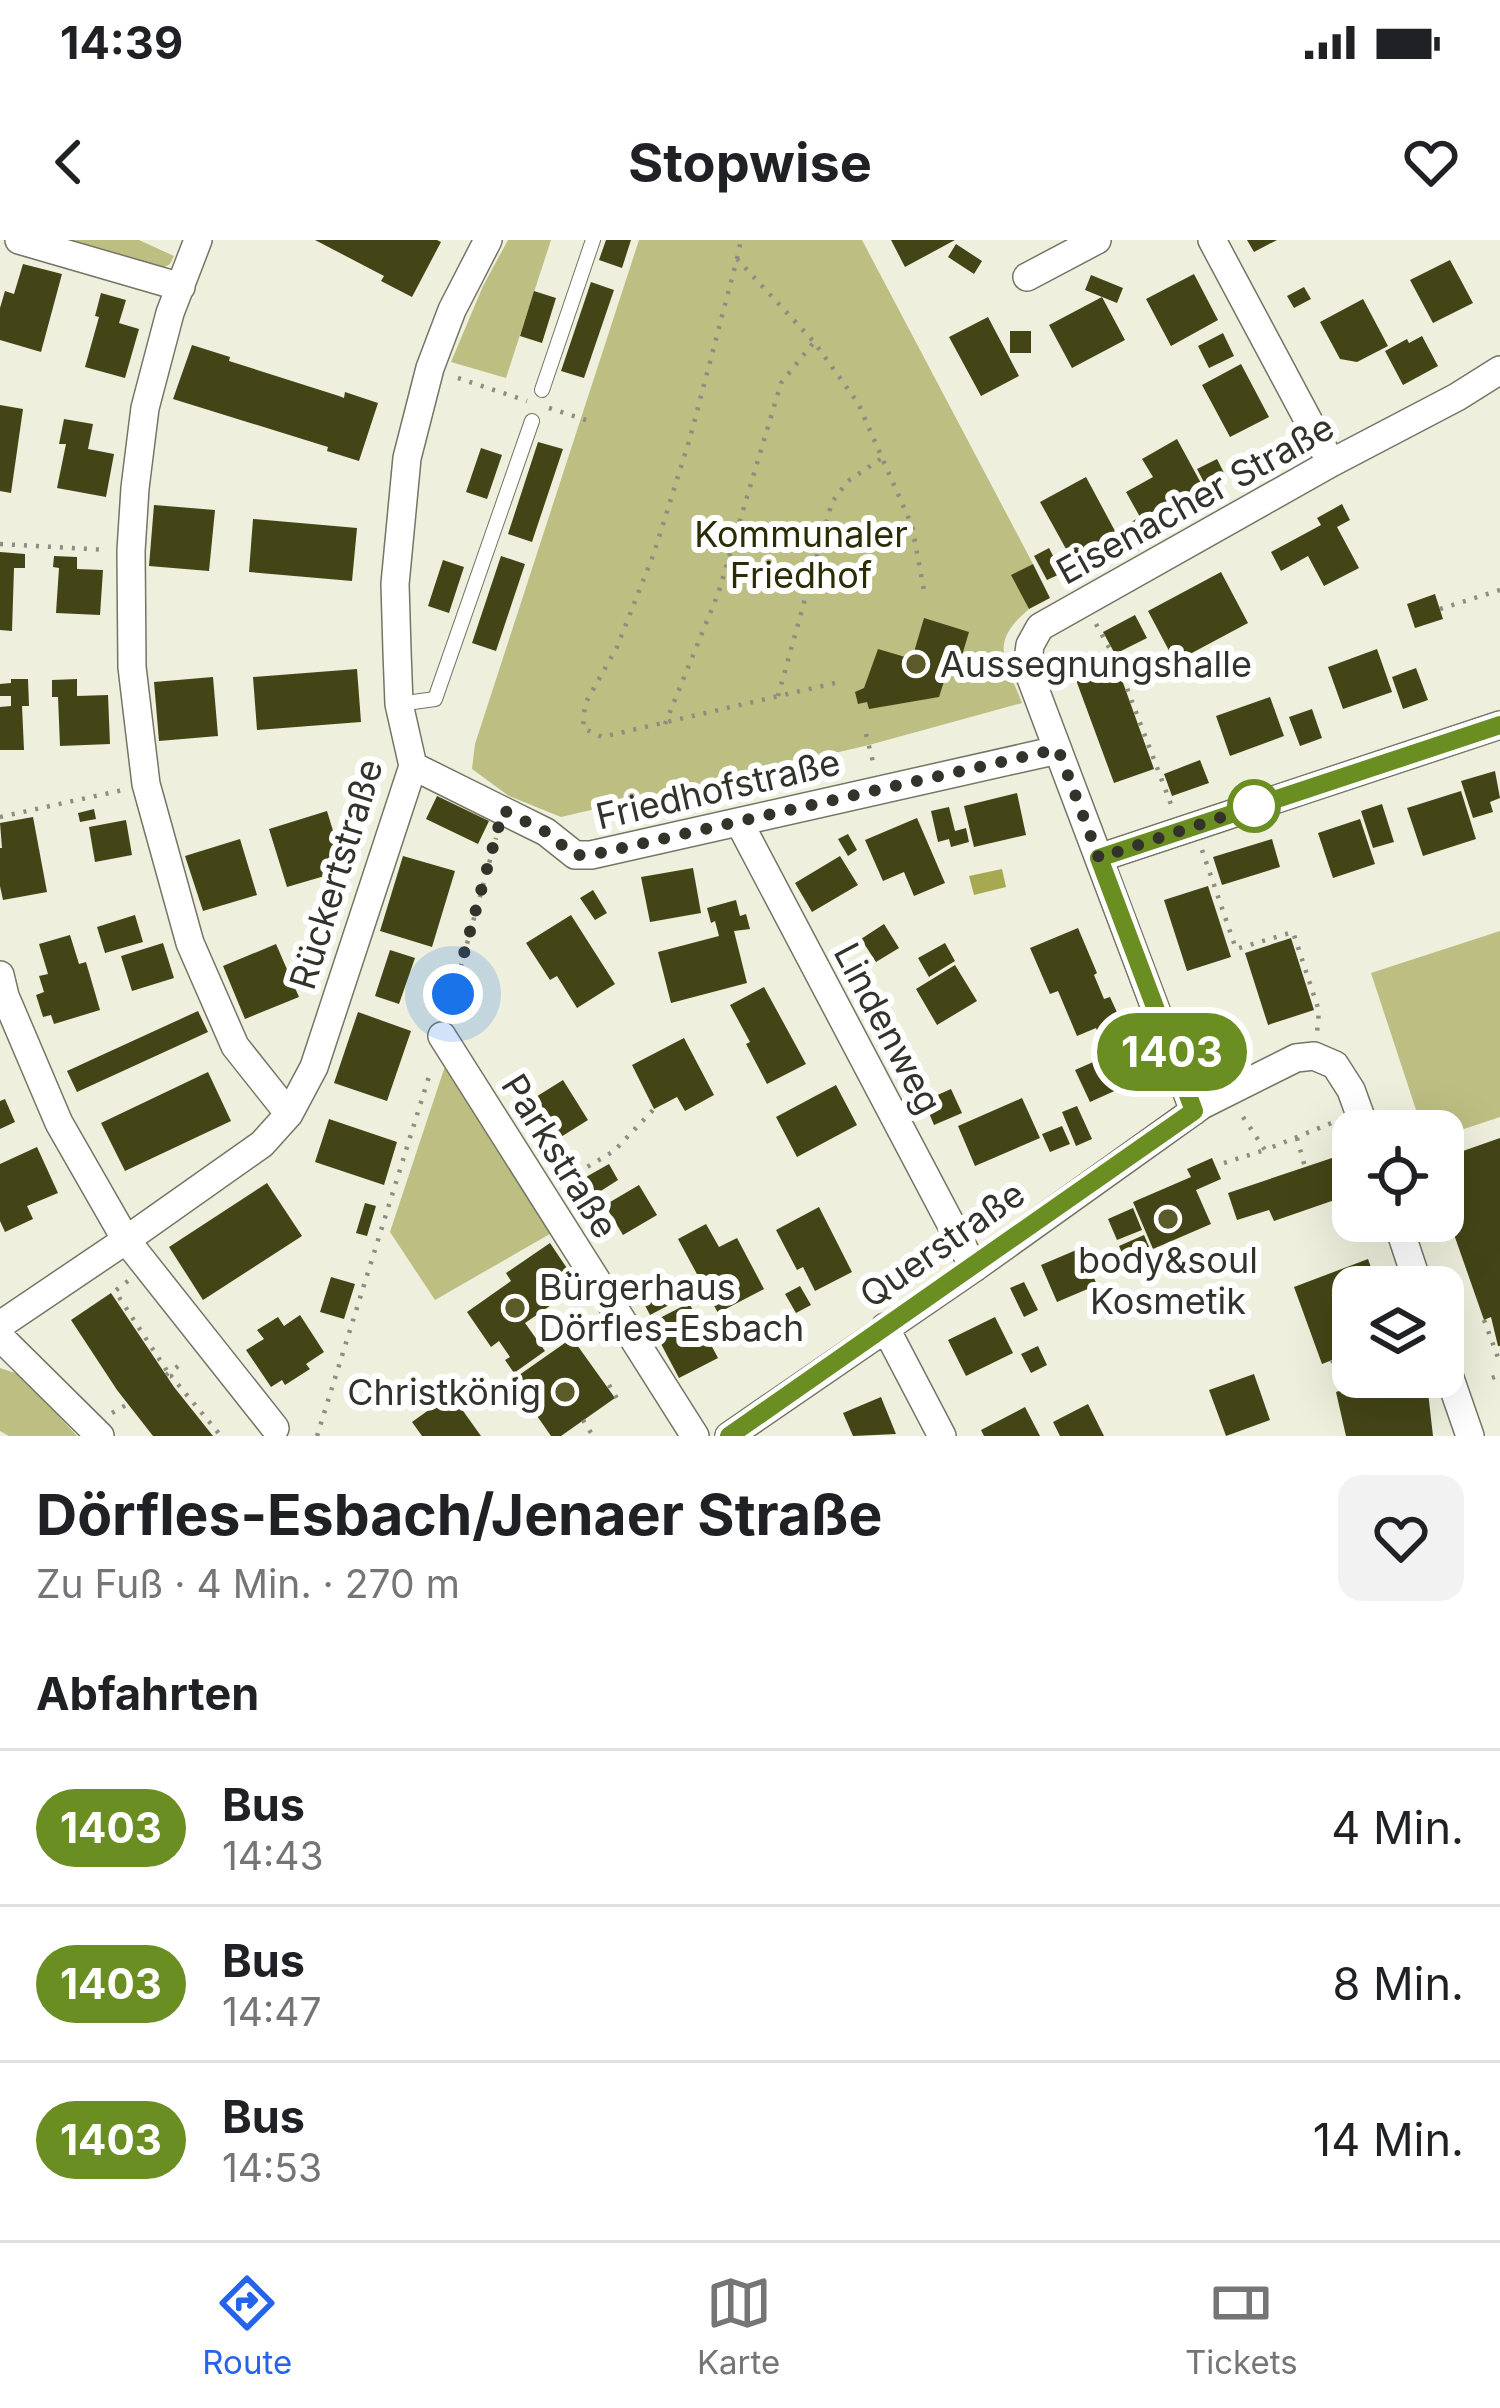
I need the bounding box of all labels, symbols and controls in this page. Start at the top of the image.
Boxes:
text: 14:39 [60,15,183,70]
icon: back [36,129,102,195]
icon: heart [1398,129,1464,195]
text: Stopwise [628,130,872,195]
street label: Eisenacher Straße [1049,405,1341,593]
park label: Kommunaler Friedhof [694,512,908,597]
place label: Aussegnungshalle [940,642,1252,686]
marker: Aussegnungshalle [903,651,929,677]
street label: Friedhofstraße [592,740,844,838]
street label: Rückertstraße [280,754,392,994]
unlabelled marker [1229,781,1279,831]
street label: Lindenweg [825,935,951,1121]
your location [423,964,483,1024]
line badge: 1403 [1088,1013,1256,1091]
text: 1403 [1121,1026,1223,1077]
street label: Parkstraße [492,1066,628,1246]
map controls [1332,1110,1464,1398]
button: locate [1332,1110,1464,1242]
street label: Querstraße [851,1171,1033,1317]
marker: body&soul Kosmetik [1155,1206,1181,1232]
place label: body&soul Kosmetik [1078,1238,1258,1323]
place label: Bürgerhaus Dörfles-Esbach [539,1265,804,1350]
button: layers [1332,1266,1464,1398]
marker: Bürgerhaus Dörfles-Esbach [502,1295,528,1321]
place label: Christkönig [347,1370,541,1414]
marker: Christkönig [552,1379,578,1405]
button: heart [1338,1475,1464,1601]
text: Dörfles-Esbach/Jenaer Straße [36,1480,882,1549]
text: Zu Fuß · 4 Min. · 270 m [36,1560,460,1607]
text: Abfahrten [36,1666,259,1721]
text: Bus [222,1777,305,1832]
text: 4 Min. [1331,1800,1464,1855]
text: 1403 [60,1802,162,1853]
text: 14:43 [222,1832,324,1879]
text: Bus [222,1933,305,1988]
text: 8 Min. [1332,1956,1464,2011]
text: 1403 [60,1958,162,2009]
text: 14:47 [222,1988,322,2035]
text: Bus [222,2089,305,2144]
text: 14 Min. [1313,2112,1464,2167]
text: 1403 [60,2114,162,2165]
text: 14:53 [222,2144,322,2191]
tab: Route [202,2270,292,2382]
tab: Karte [697,2270,780,2382]
tab: Tickets [1185,2270,1298,2382]

